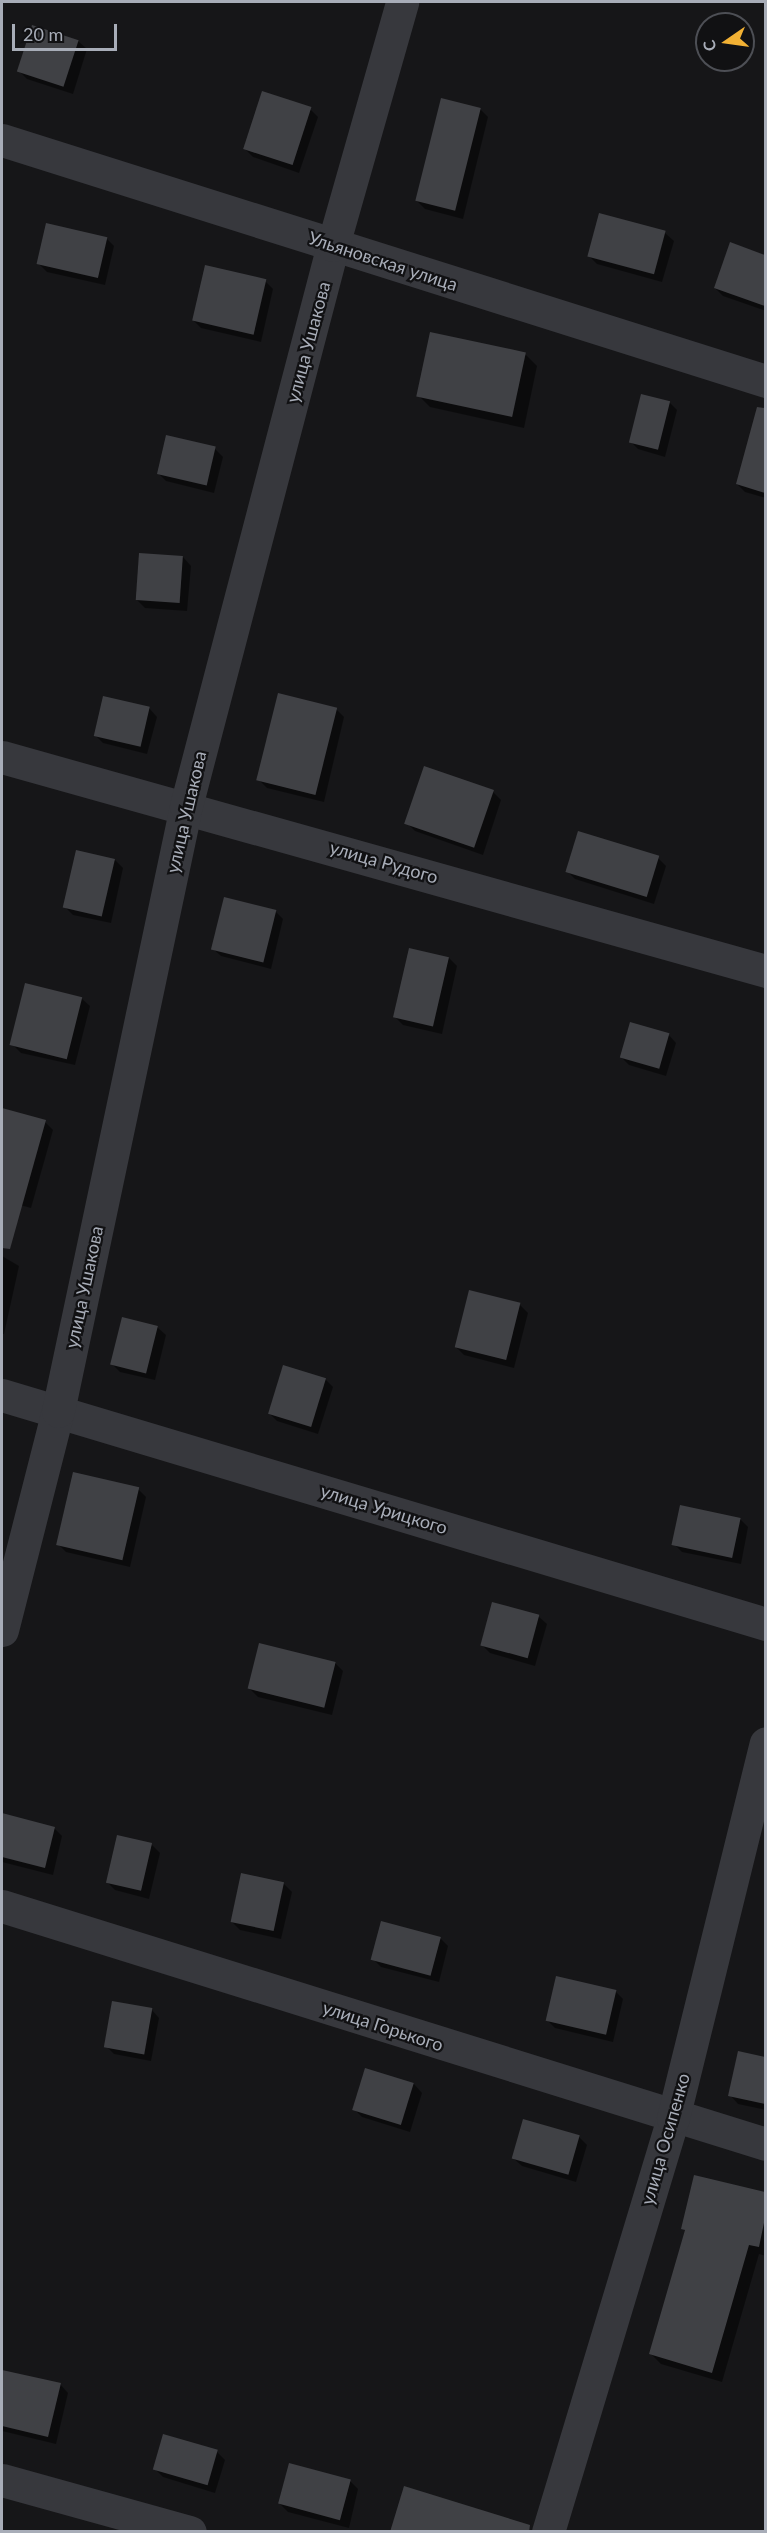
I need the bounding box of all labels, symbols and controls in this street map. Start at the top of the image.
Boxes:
scale bar [15,12,120,50]
north arrow [695,12,755,72]
text: 20 m [23,23,63,45]
text: С [698,38,719,53]
street label: Ульяновская улица [306,227,460,295]
street label: улица Ушакова [281,279,335,405]
street label: улица Ушакова [161,749,211,875]
street label: улица Рудого [327,836,441,888]
street label: улица Ушакова [60,1224,108,1350]
street label: улица Урицкого [318,1479,450,1539]
street label: улица Горького [320,1996,446,2056]
street label: улица Осипенко [636,2071,694,2207]

